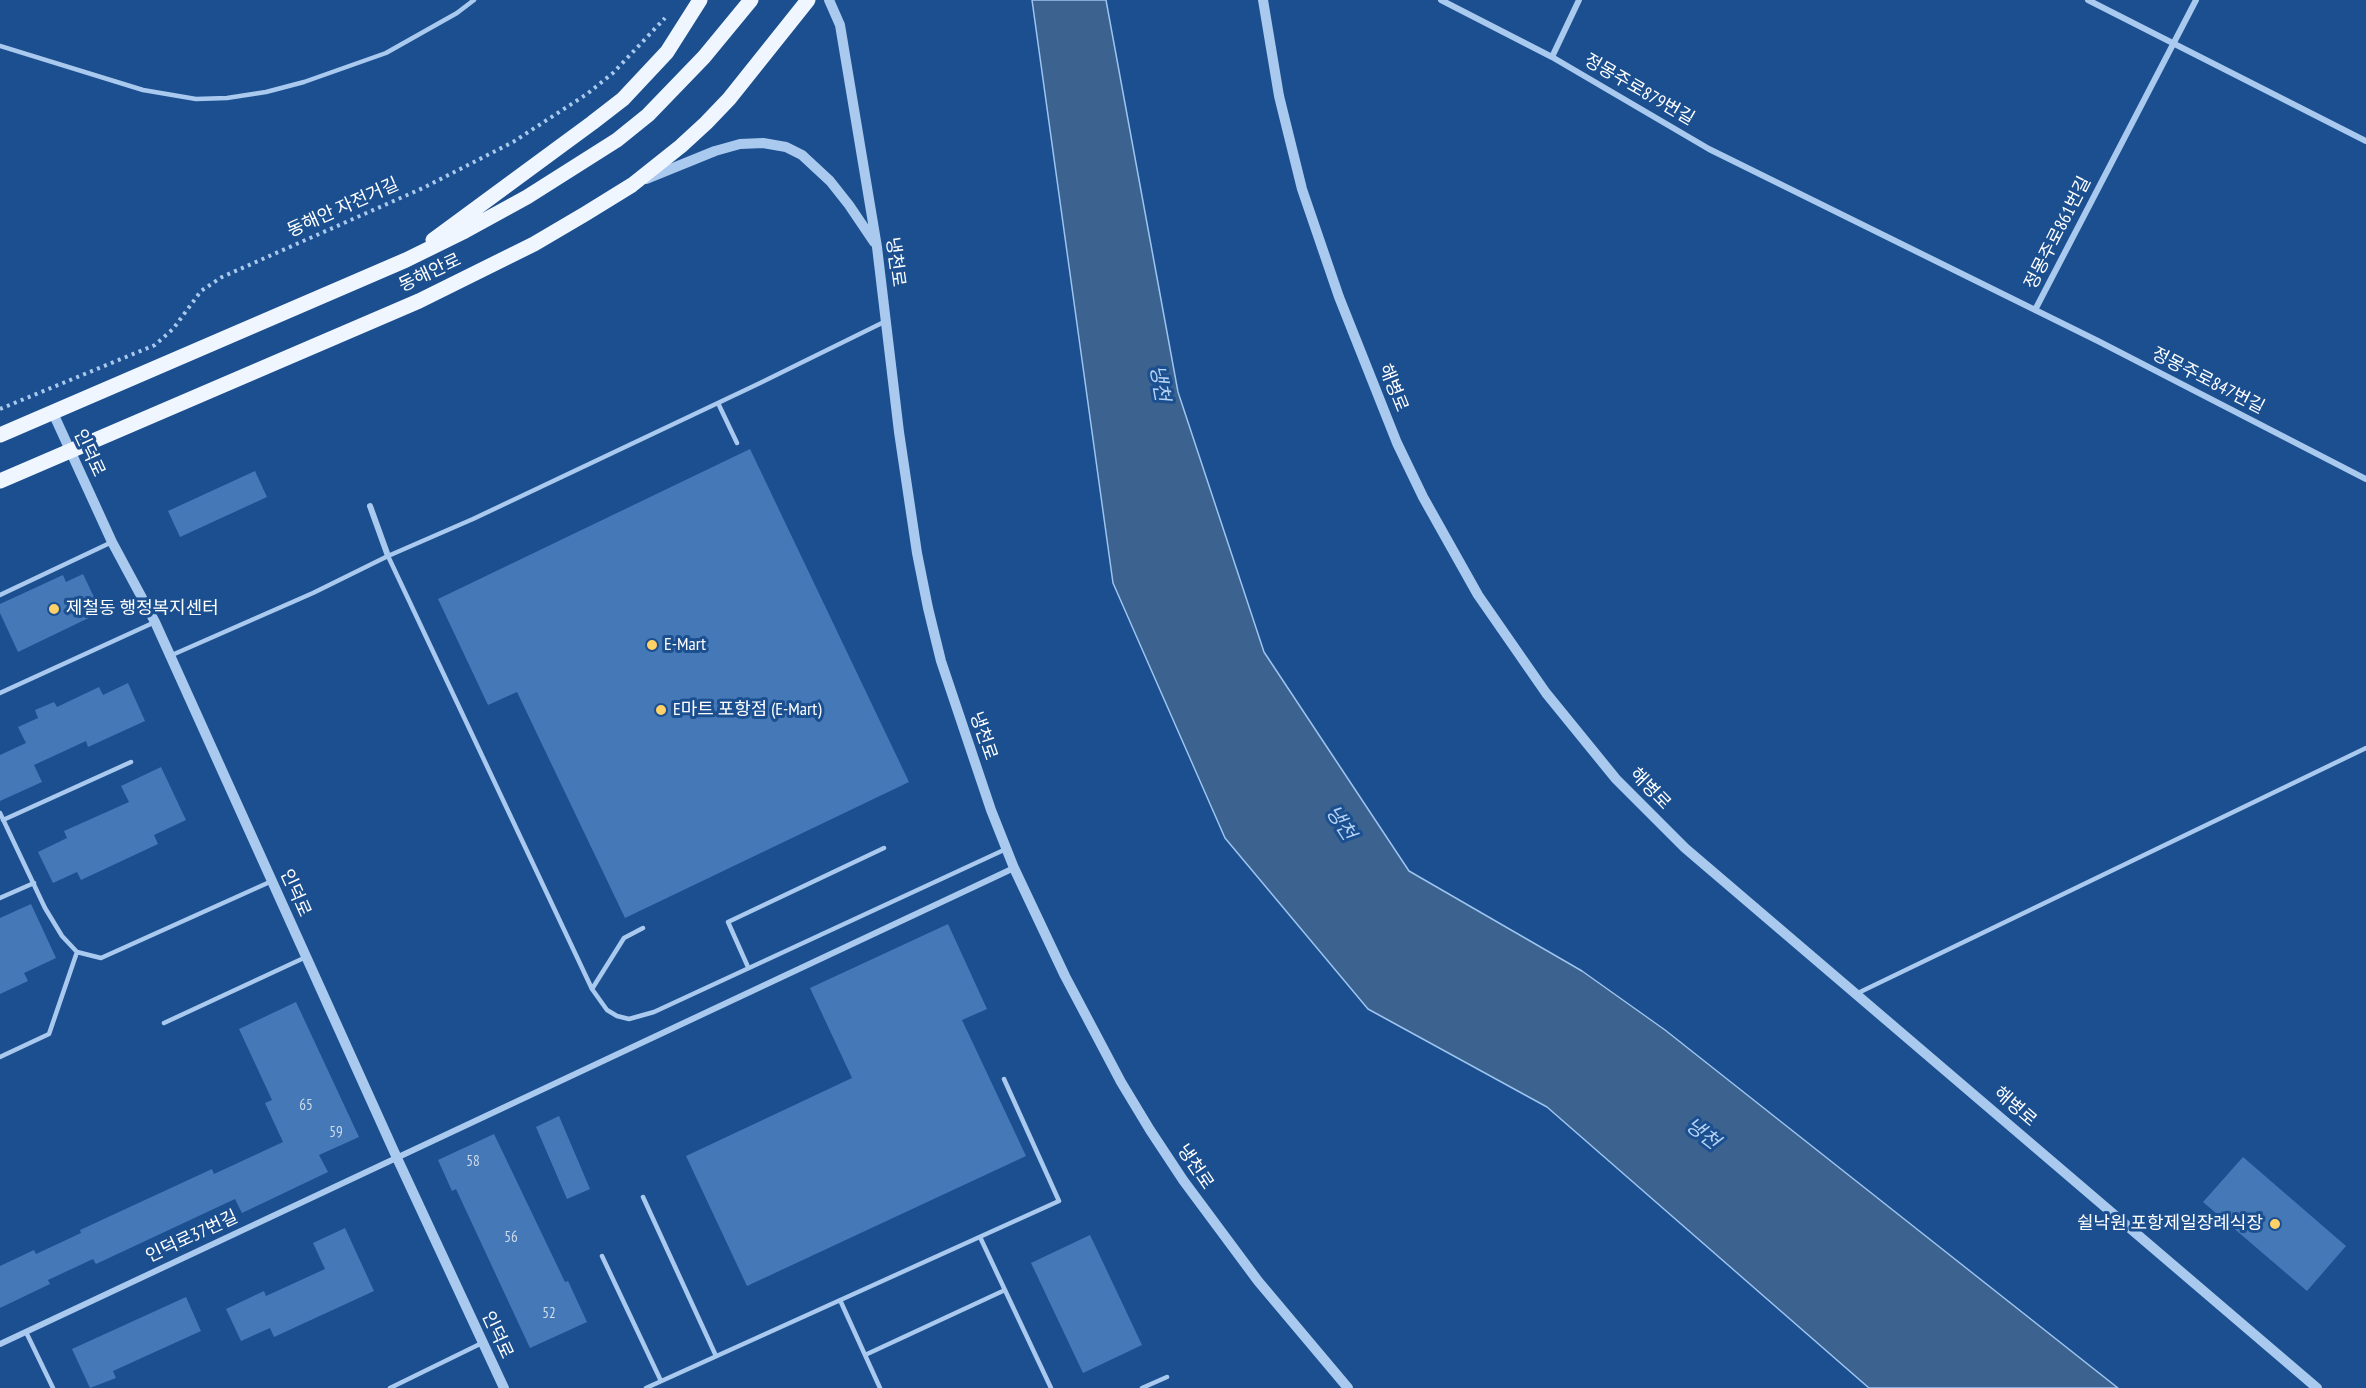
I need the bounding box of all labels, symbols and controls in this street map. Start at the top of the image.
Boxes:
street label: 정몽주로879번길 [1580,50,1698,130]
street label: 정몽주로861번길 [2020,173,2096,293]
street label: 동해안 자전거길 [284,174,402,242]
street label: 냉천로 [881,236,909,288]
street label: 동해안로 [395,249,465,297]
street label: 정몽주로847번길 [2148,343,2268,419]
street label: 해병로 [1374,361,1412,415]
water label: 냉천 [1144,363,1174,403]
street label: 인덕로 [69,426,109,480]
place label: 제철동 행정복지센터 [66,598,219,620]
marker: 제철동 행정복지센터 [47,602,61,616]
place label: E-Mart [664,634,706,656]
marker: E-Mart [645,638,659,652]
place label: E마트 포항점 (E-Mart) [673,699,821,721]
marker: E마트 포항점 (E-Mart) [654,703,668,717]
street label: 냉천로 [965,709,1001,763]
street label: 해병로 [1625,764,1675,814]
water label: 냉천 [1320,801,1360,845]
street label: 인덕로 [275,866,315,920]
street label: 해병로 [1989,1083,2041,1131]
house number: 65 [299,1097,313,1115]
water label: 냉천 [1680,1113,1724,1155]
house number: 59 [329,1124,343,1142]
street label: 냉천로 [1172,1140,1218,1194]
house number: 58 [466,1153,480,1171]
street label: 인덕로37번길 [143,1206,241,1268]
place label: 쉴낙원 포항제일장례식장 [2077,1213,2263,1235]
marker: 쉴낙원 포항제일장례식장 [2268,1217,2282,1231]
house number: 56 [504,1229,518,1247]
house number: 52 [542,1305,556,1323]
street label: 인덕로 [477,1308,517,1362]

